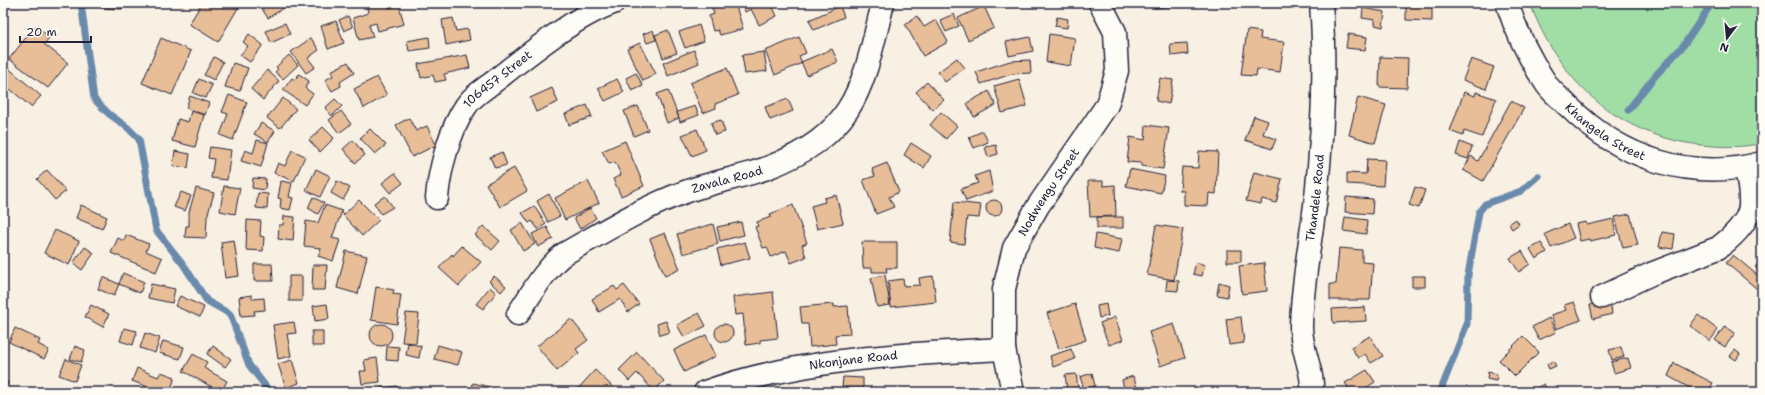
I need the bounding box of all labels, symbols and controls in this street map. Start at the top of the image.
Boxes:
scale bar [20,18,91,44]
north arrow [1707,18,1747,58]
text: 20 m [26,24,57,40]
text: N [1718,39,1731,56]
street label: 106457 Street [459,47,535,111]
street label: Khangela Street [1561,99,1648,164]
street label: Nodwengu Street [1015,145,1083,239]
street label: Thandele Road [1302,153,1328,243]
street label: Zavala Road [690,162,765,197]
street label: Nkonjane Road [808,347,898,374]

